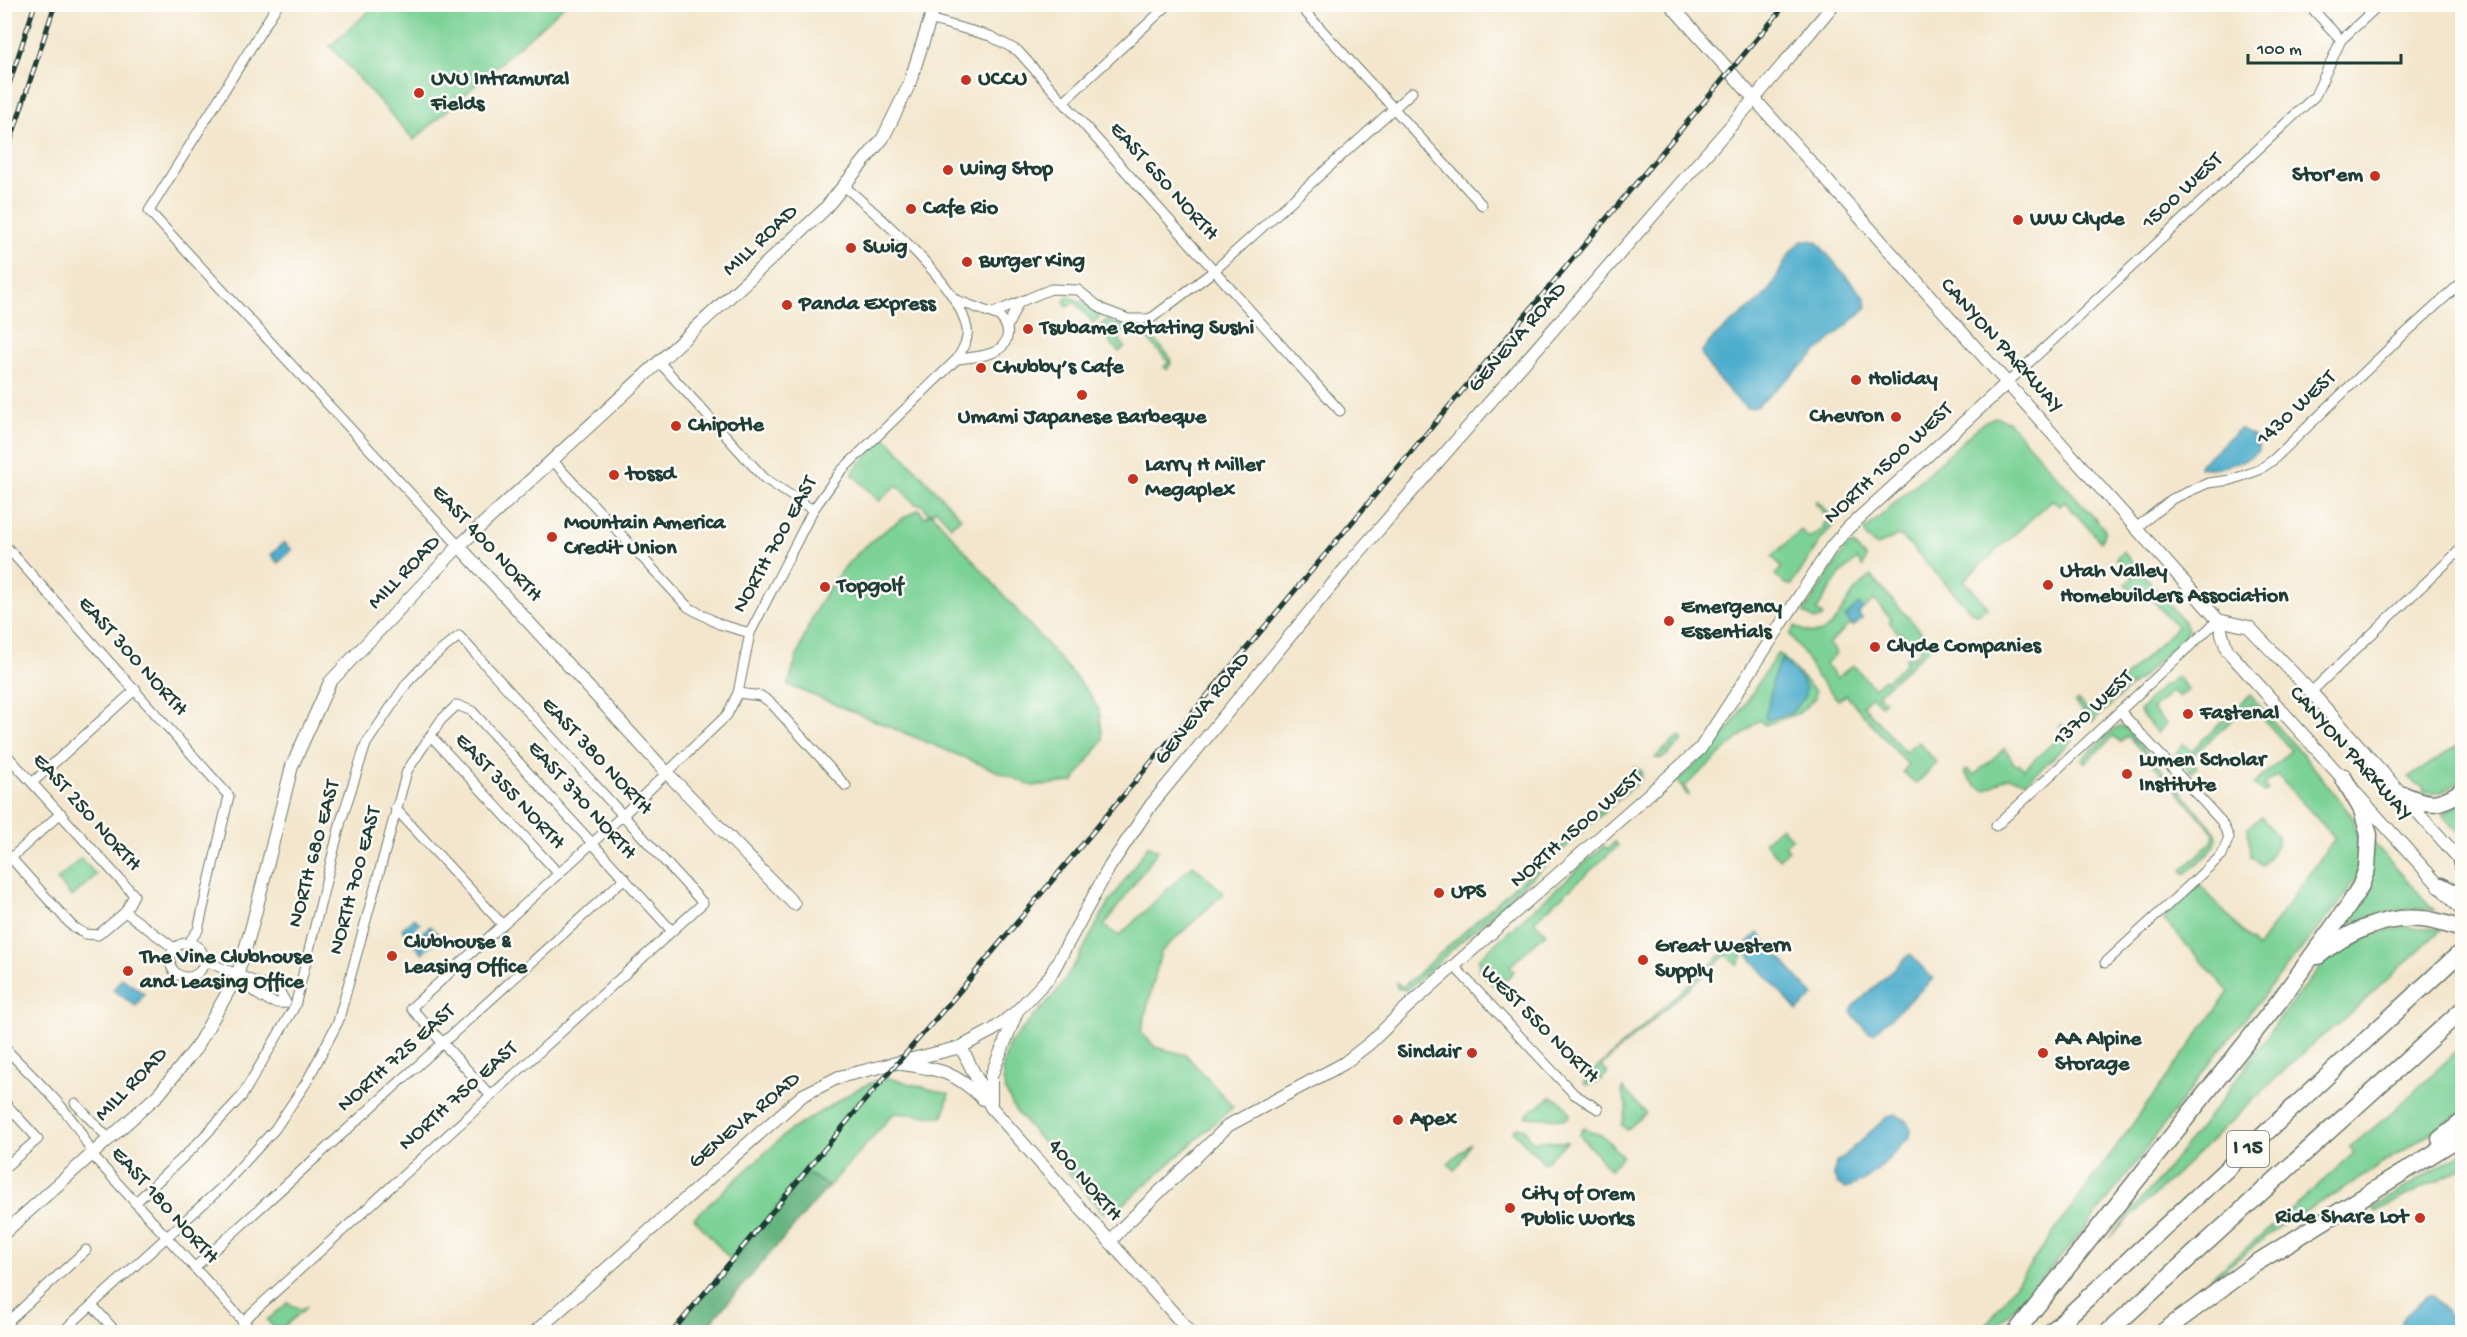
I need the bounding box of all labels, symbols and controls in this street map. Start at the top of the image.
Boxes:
scale bar [2248,27,2401,65]
text: 100 m [2256,40,2302,61]
place label: UVU Intramural Fields [430,67,570,118]
place label: UCCU [978,67,1028,93]
marker: UCCU [959,73,973,87]
marker: UVU Intramural Fields [412,86,426,100]
street label: EAST 650 NORTH [1103,117,1224,247]
street label: 1500 WEST [2136,147,2230,237]
place label: Wing Stop [959,157,1053,183]
marker: Wing Stop [941,163,955,177]
place label: Stor'em [2292,163,2363,189]
marker: Stor'em [2368,169,2382,183]
place label: Cafe Rio [922,196,999,222]
street label: MILL ROAD [718,199,805,283]
marker: Cafe Rio [904,202,918,216]
place label: WW Clyde [2029,207,2125,233]
marker: WW Clyde [2011,213,2025,227]
place label: Swig [863,235,908,261]
marker: Swig [844,241,858,255]
place label: Burger King [978,249,1086,275]
marker: Burger King [960,255,974,269]
street label: CANYON PARKWAY [1933,273,2069,419]
street label: GENEVA ROAD [1463,277,1574,399]
place label: Panda Express [798,292,937,318]
marker: Panda Express [780,298,794,312]
place label: Tsubame Rotating Sushi [1038,316,1254,342]
marker: Tsubame Rotating Sushi [1021,322,1035,336]
place label: Chubby’s Cafe [992,355,1124,381]
marker: Chubby’s Cafe [974,361,988,375]
street label: 1430 WEST [2251,365,2343,453]
place label: Holiday [1868,367,1938,393]
marker: Holiday [1849,373,1863,387]
marker: Umami Japanese Barbeque [1075,388,1089,402]
street label: NORTH 1500 WEST [1819,396,1960,530]
place label: Chevron [1809,404,1885,430]
place label: Umami Japanese Barbeque [958,405,1207,431]
marker: Chevron [1889,410,1903,424]
place label: Chipotle [687,413,765,439]
marker: Chipotle [669,419,683,433]
place label: Larry H Miller Megaplex [1145,453,1266,504]
place label: tossd [624,462,678,488]
marker: tossd [607,468,621,482]
street label: NORTH 700 EAST [728,471,825,618]
marker: Larry H Miller Megaplex [1126,472,1140,486]
street label: EAST 400 NORTH [425,480,547,609]
place label: Mountain America Credit Union [563,511,727,562]
street label: MILL ROAD [363,530,447,616]
marker: Mountain America Credit Union [545,530,559,544]
place label: Utah Valley Homebuilders Association [2060,559,2289,610]
place label: Topgolf [835,574,905,600]
marker: Utah Valley Homebuilders Association [2041,578,2055,592]
marker: Topgolf [818,580,832,594]
street label: EAST 300 NORTH [71,592,193,723]
place label: Emergency Essentials [1681,595,1782,646]
marker: Emergency Essentials [1662,614,1676,628]
place label: Clyde Companies [1886,634,2043,660]
marker: Clyde Companies [1868,640,1882,654]
street label: GENEVA ROAD [1149,647,1257,771]
street label: 1370 WEST [2048,664,2141,753]
street label: CANYON PARKWAY [2282,681,2418,827]
street label: EAST 380 NORTH [535,693,658,822]
place label: Fastenal [2199,701,2280,727]
marker: Fastenal [2181,707,2195,721]
street label: EAST 355 NORTH [448,728,570,856]
street label: EAST 370 NORTH [521,736,642,866]
street label: EAST 250 NORTH [26,748,146,878]
place label: Lumen Scholar Institute [2139,748,2268,799]
street label: NORTH 1500 WEST [1505,764,1650,895]
marker: Lumen Scholar Institute [2120,767,2134,781]
street label: NORTH 680 EAST [283,776,348,931]
street label: NORTH 700 EAST [324,803,389,958]
place label: UPS [1451,880,1487,906]
marker: UPS [1432,886,1446,900]
place label: Clubhouse & Leasing Office [403,930,528,981]
place label: Great Western Supply [1655,934,1792,985]
place label: The Vine Clubhouse and Leasing Office [138,945,313,996]
marker: Clubhouse & Leasing Office [385,949,399,963]
marker: Great Western Supply [1636,953,1650,967]
street label: WEST 550 NORTH [1474,960,1604,1090]
marker: The Vine Clubhouse and Leasing Office [121,964,135,978]
street label: NORTH 725 EAST [333,998,462,1119]
place label: AA Alpine Storage [2054,1027,2142,1078]
street label: NORTH 750 EAST [394,1036,525,1157]
place label: Sinclair [1397,1040,1462,1066]
street label: MILL ROAD [90,1042,174,1128]
marker: Sinclair [1465,1046,1479,1060]
marker: AA Alpine Storage [2036,1046,2050,1060]
street label: GENEVA ROAD [684,1066,807,1175]
place label: Apex [1409,1107,1457,1133]
marker: Apex [1391,1113,1405,1127]
road number: I 15 [2227,1131,2269,1167]
street label: 400 NORTH [1041,1134,1127,1228]
street label: EAST 180 NORTH [104,1142,224,1271]
place label: City of Orem Public Works [1521,1182,1636,1233]
marker: City of Orem Public Works [1503,1201,1517,1215]
place label: Ride Share Lot [2274,1205,2410,1231]
marker: Ride Share Lot [2413,1211,2427,1225]

